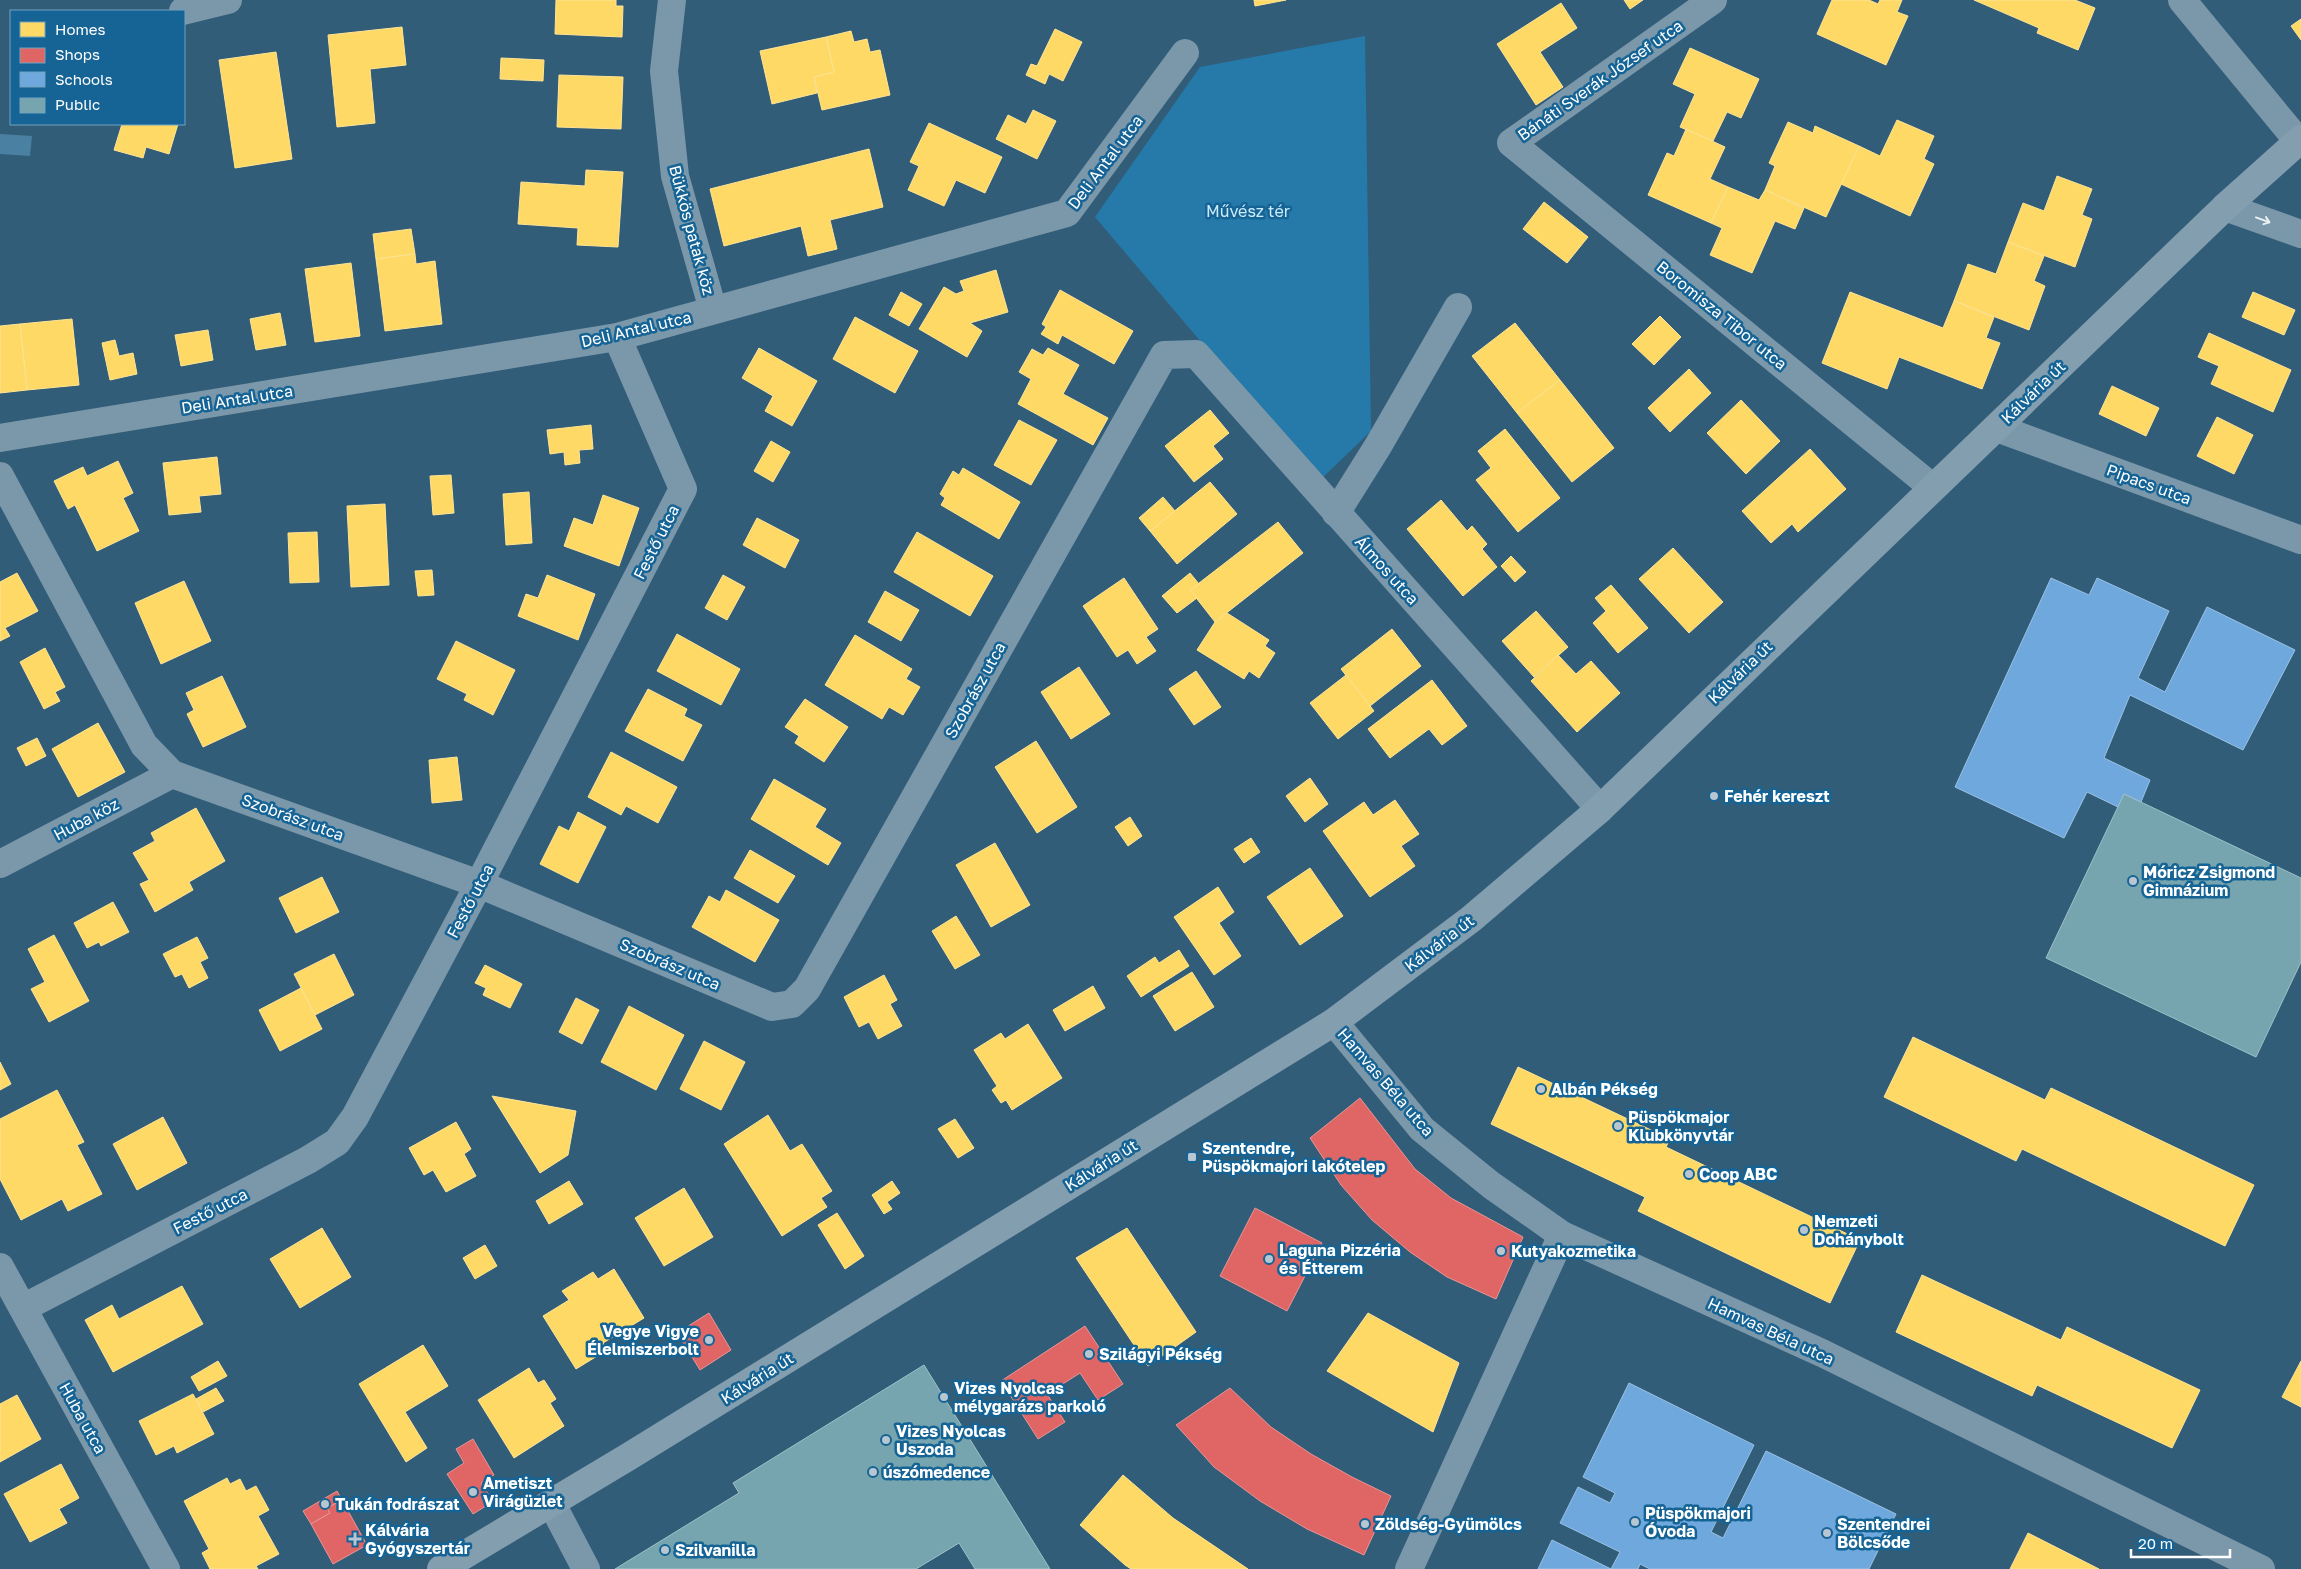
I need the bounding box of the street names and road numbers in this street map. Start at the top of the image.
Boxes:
street label: Bánáti Sverák József utca [1513,15,1687,145]
street label: Deli Antal utca [1063,111,1147,213]
street label: Bükkös patak köz [665,163,719,297]
street label: Boromisza Tibor utca [1653,256,1791,374]
street label: Deli Antal utca [579,307,693,351]
street label: Kálvária út [1997,356,2069,428]
street label: Deli Antal utca [180,380,294,418]
street label: Pipacs utca [2104,459,2194,509]
street label: Festő utca [629,501,683,583]
street label: Álmos utca [1351,531,1423,609]
street label: Kálvária út [1704,636,1776,708]
street label: Szobrász utca [940,638,1010,742]
street label: Szobrász utca [239,789,347,845]
street label: Huba köz [50,793,122,845]
street label: Festő utca [442,861,498,941]
street label: Kálvária út [1400,910,1478,976]
street label: Szobrász utca [617,934,723,994]
street label: Hamvas Béla utca [1333,1024,1439,1140]
street label: Kálvária út [1061,1135,1141,1195]
street label: Festő utca [169,1184,251,1238]
street label: Hamvas Béla utca [1705,1293,1837,1369]
street label: Kálvária út [717,1348,797,1408]
street label: Huba utca [55,1379,111,1457]

